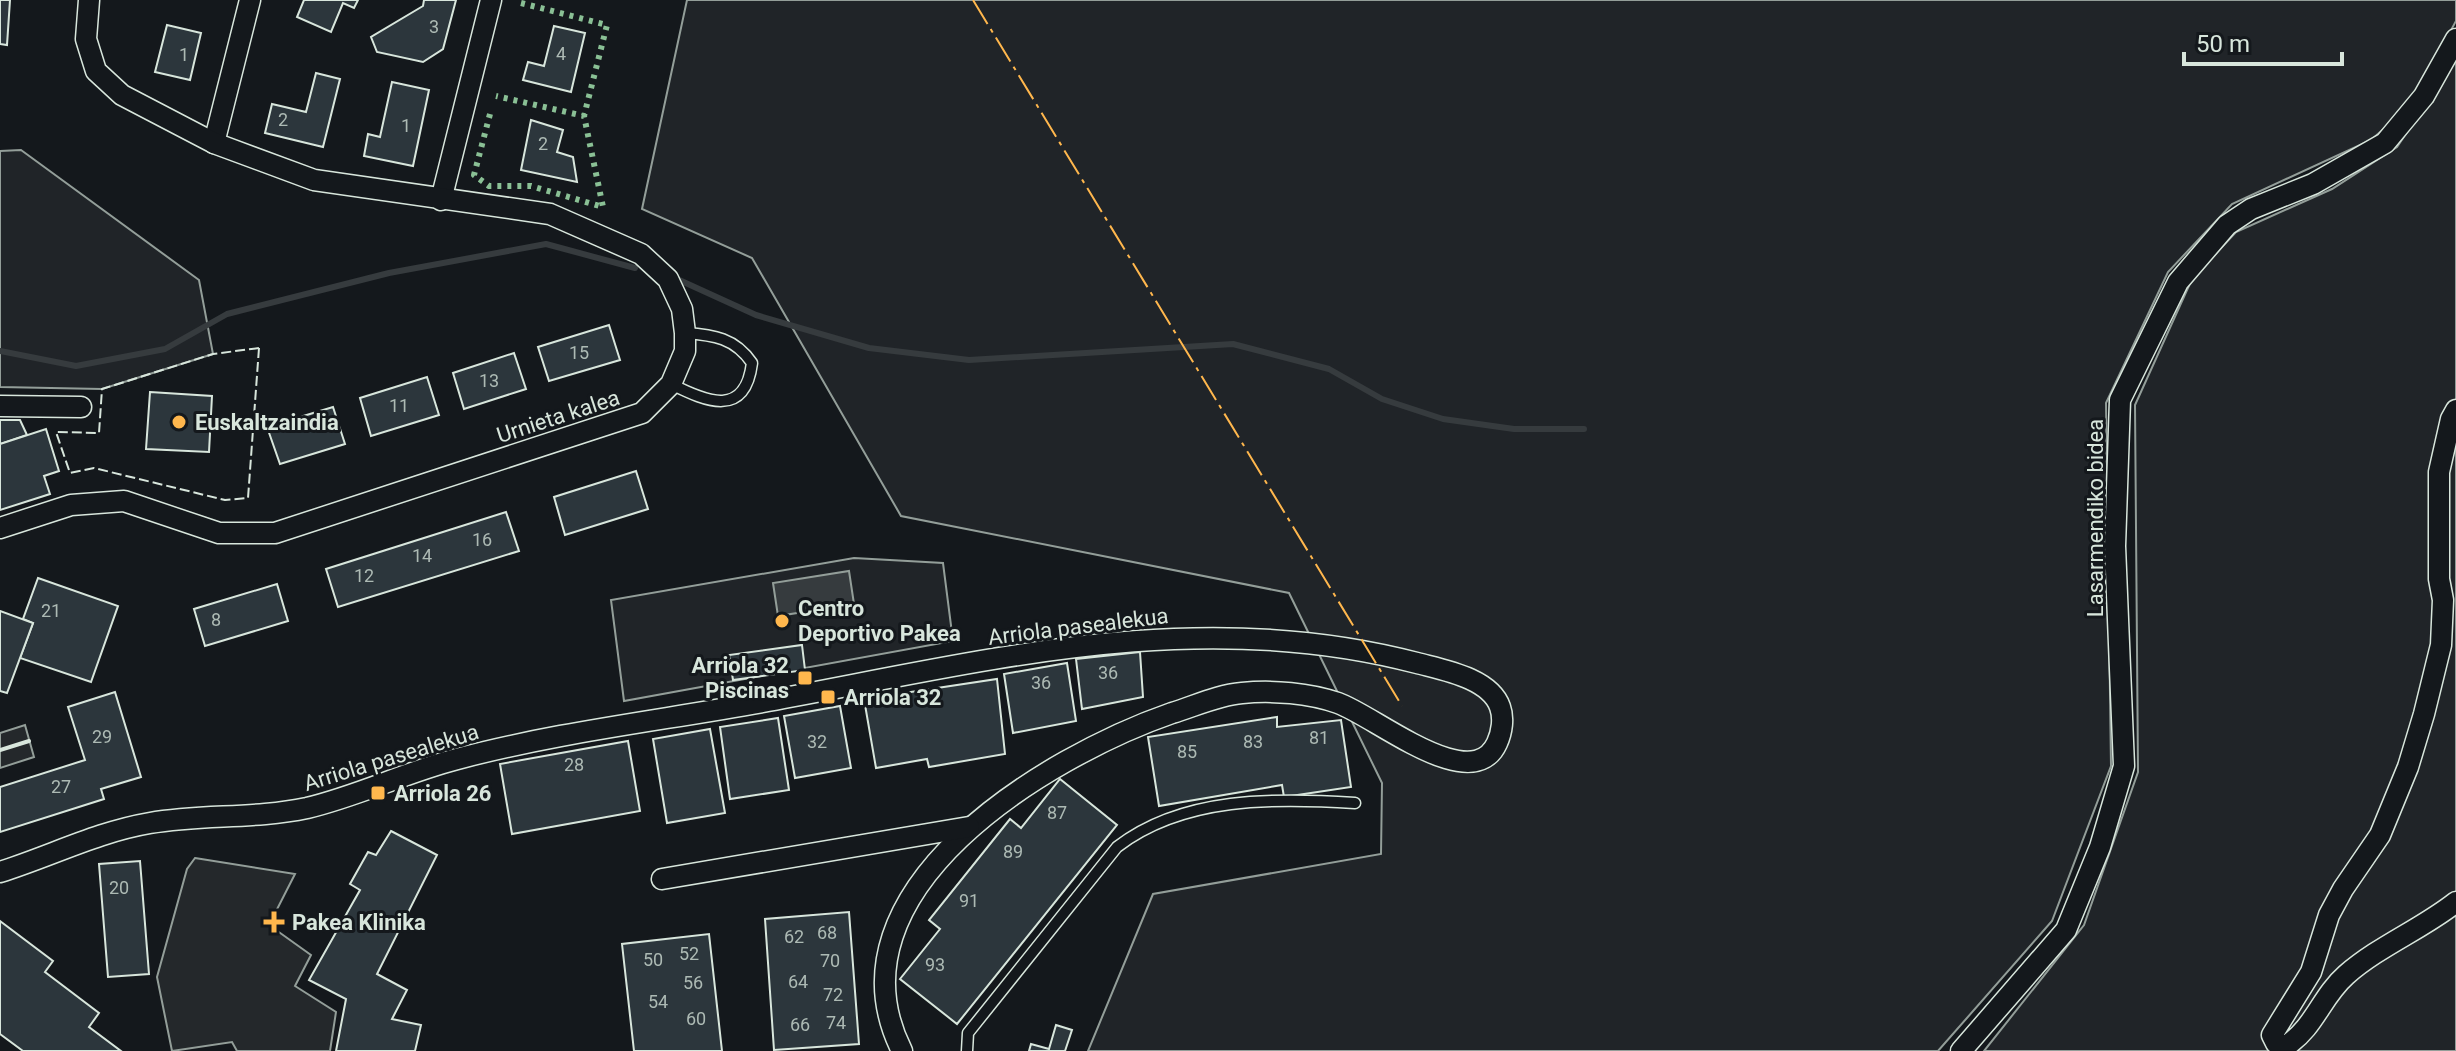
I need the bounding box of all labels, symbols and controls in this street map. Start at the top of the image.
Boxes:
house number: 3 [429,16,439,37]
scale bar [2184,16,2342,66]
text: 50 m [2196,30,2250,58]
house number: 4 [556,43,566,64]
house number: 1 [179,44,189,65]
house number: 2 [278,109,288,130]
house number: 1 [401,115,411,136]
house number: 2 [538,133,548,154]
house number: 15 [569,342,589,363]
house number: 13 [479,370,499,391]
street label: Urnieta kalea [494,385,623,448]
house number: 11 [389,395,409,416]
place label: Euskaltzaindia [195,410,339,435]
marker: Euskaltzaindia [170,413,188,431]
street label: Lasarmendiko bidea [2083,419,2108,617]
house number: 16 [472,529,492,550]
house number: 14 [412,545,432,566]
house number: 12 [354,565,374,586]
place label: Centro Deportivo Pakea [798,596,961,646]
house number: 21 [41,600,61,621]
street label: Arriola pasealekua [986,603,1170,650]
house number: 8 [211,609,221,630]
marker: Centro Deportivo Pakea [773,612,791,630]
place label: Arriola 32 Piscinas [692,653,789,703]
house number: 36 [1098,662,1118,683]
marker: Arriola 32 Piscinas [796,669,814,687]
house number: 36 [1031,672,1051,693]
place label: Arriola 32 [844,685,941,710]
marker: Arriola 32 [819,688,837,706]
street label: Arriola pasealekua [301,719,482,796]
house number: 29 [92,726,112,747]
house number: 81 [1309,727,1329,748]
house number: 32 [807,731,827,752]
house number: 83 [1243,731,1263,752]
house number: 85 [1177,741,1197,762]
house number: 28 [564,754,584,775]
house number: 27 [51,776,71,797]
place label: Arriola 26 [394,781,491,806]
marker: Arriola 26 [369,784,387,802]
house number: 87 [1047,802,1067,823]
house number: 89 [1003,841,1023,862]
house number: 20 [109,877,129,898]
house number: 91 [959,890,979,911]
place label: Pakea Klinika [292,910,426,935]
marker: Pakea Klinika [263,911,285,933]
house number: 68 [817,922,837,943]
house number: 62 [784,926,804,947]
house number: 52 [679,943,699,964]
house number: 50 [643,949,663,970]
house number: 70 [820,950,840,971]
house number: 93 [925,954,945,975]
house number: 64 [788,971,808,992]
house number: 56 [683,972,703,993]
house number: 72 [823,984,843,1005]
house number: 54 [648,991,668,1012]
house number: 60 [686,1008,706,1029]
house number: 74 [826,1012,846,1033]
house number: 66 [790,1014,810,1035]

